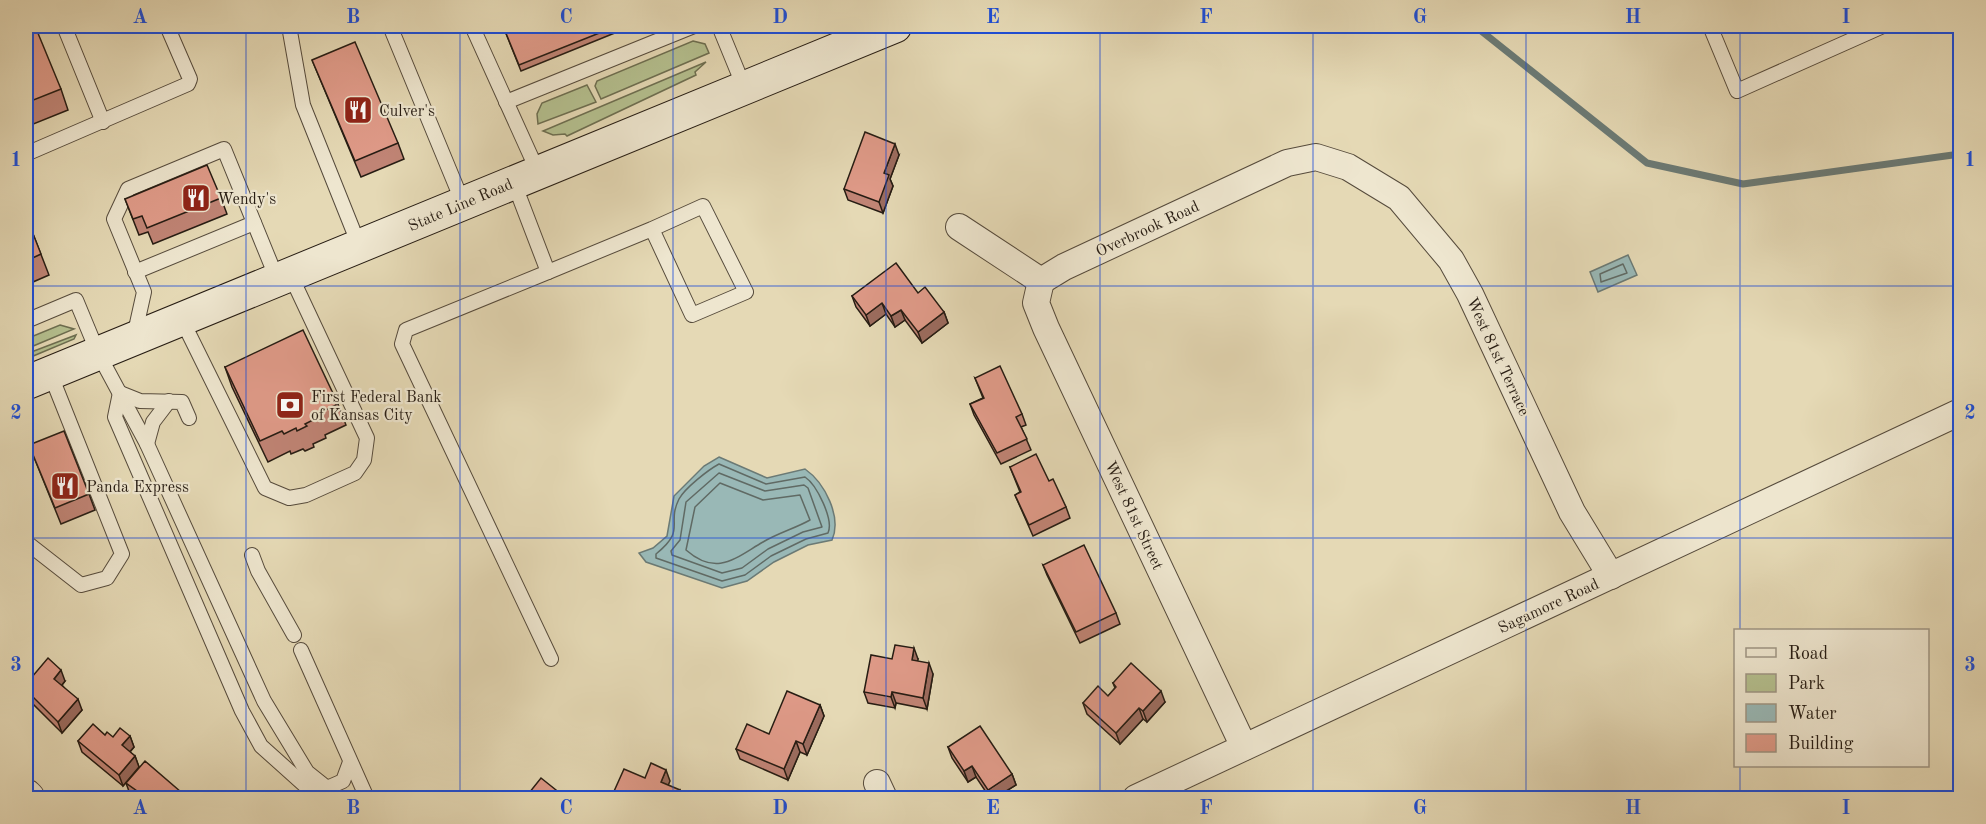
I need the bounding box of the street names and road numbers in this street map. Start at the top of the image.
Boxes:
street label: State Line Road [406,177,515,235]
street label: Overbrook Road [1094,199,1202,261]
street label: West 81st Terrace [1463,295,1532,418]
street label: West 81st Street [1101,459,1166,573]
street label: Sagamore Road [1496,577,1602,637]

